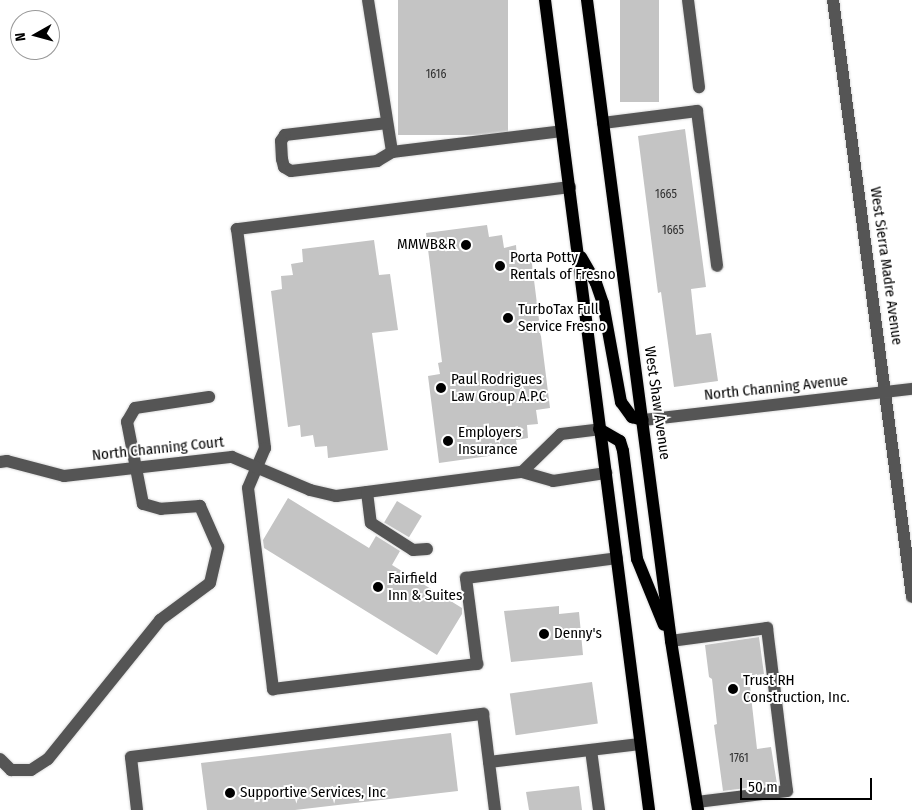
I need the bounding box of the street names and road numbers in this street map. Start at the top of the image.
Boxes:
street label: West Sierra Madre Avenue [866,186,906,346]
street label: West Shaw Avenue [640,345,674,461]
street label: North Channing Avenue [703,372,849,404]
street label: North Channing Court [91,433,225,465]

